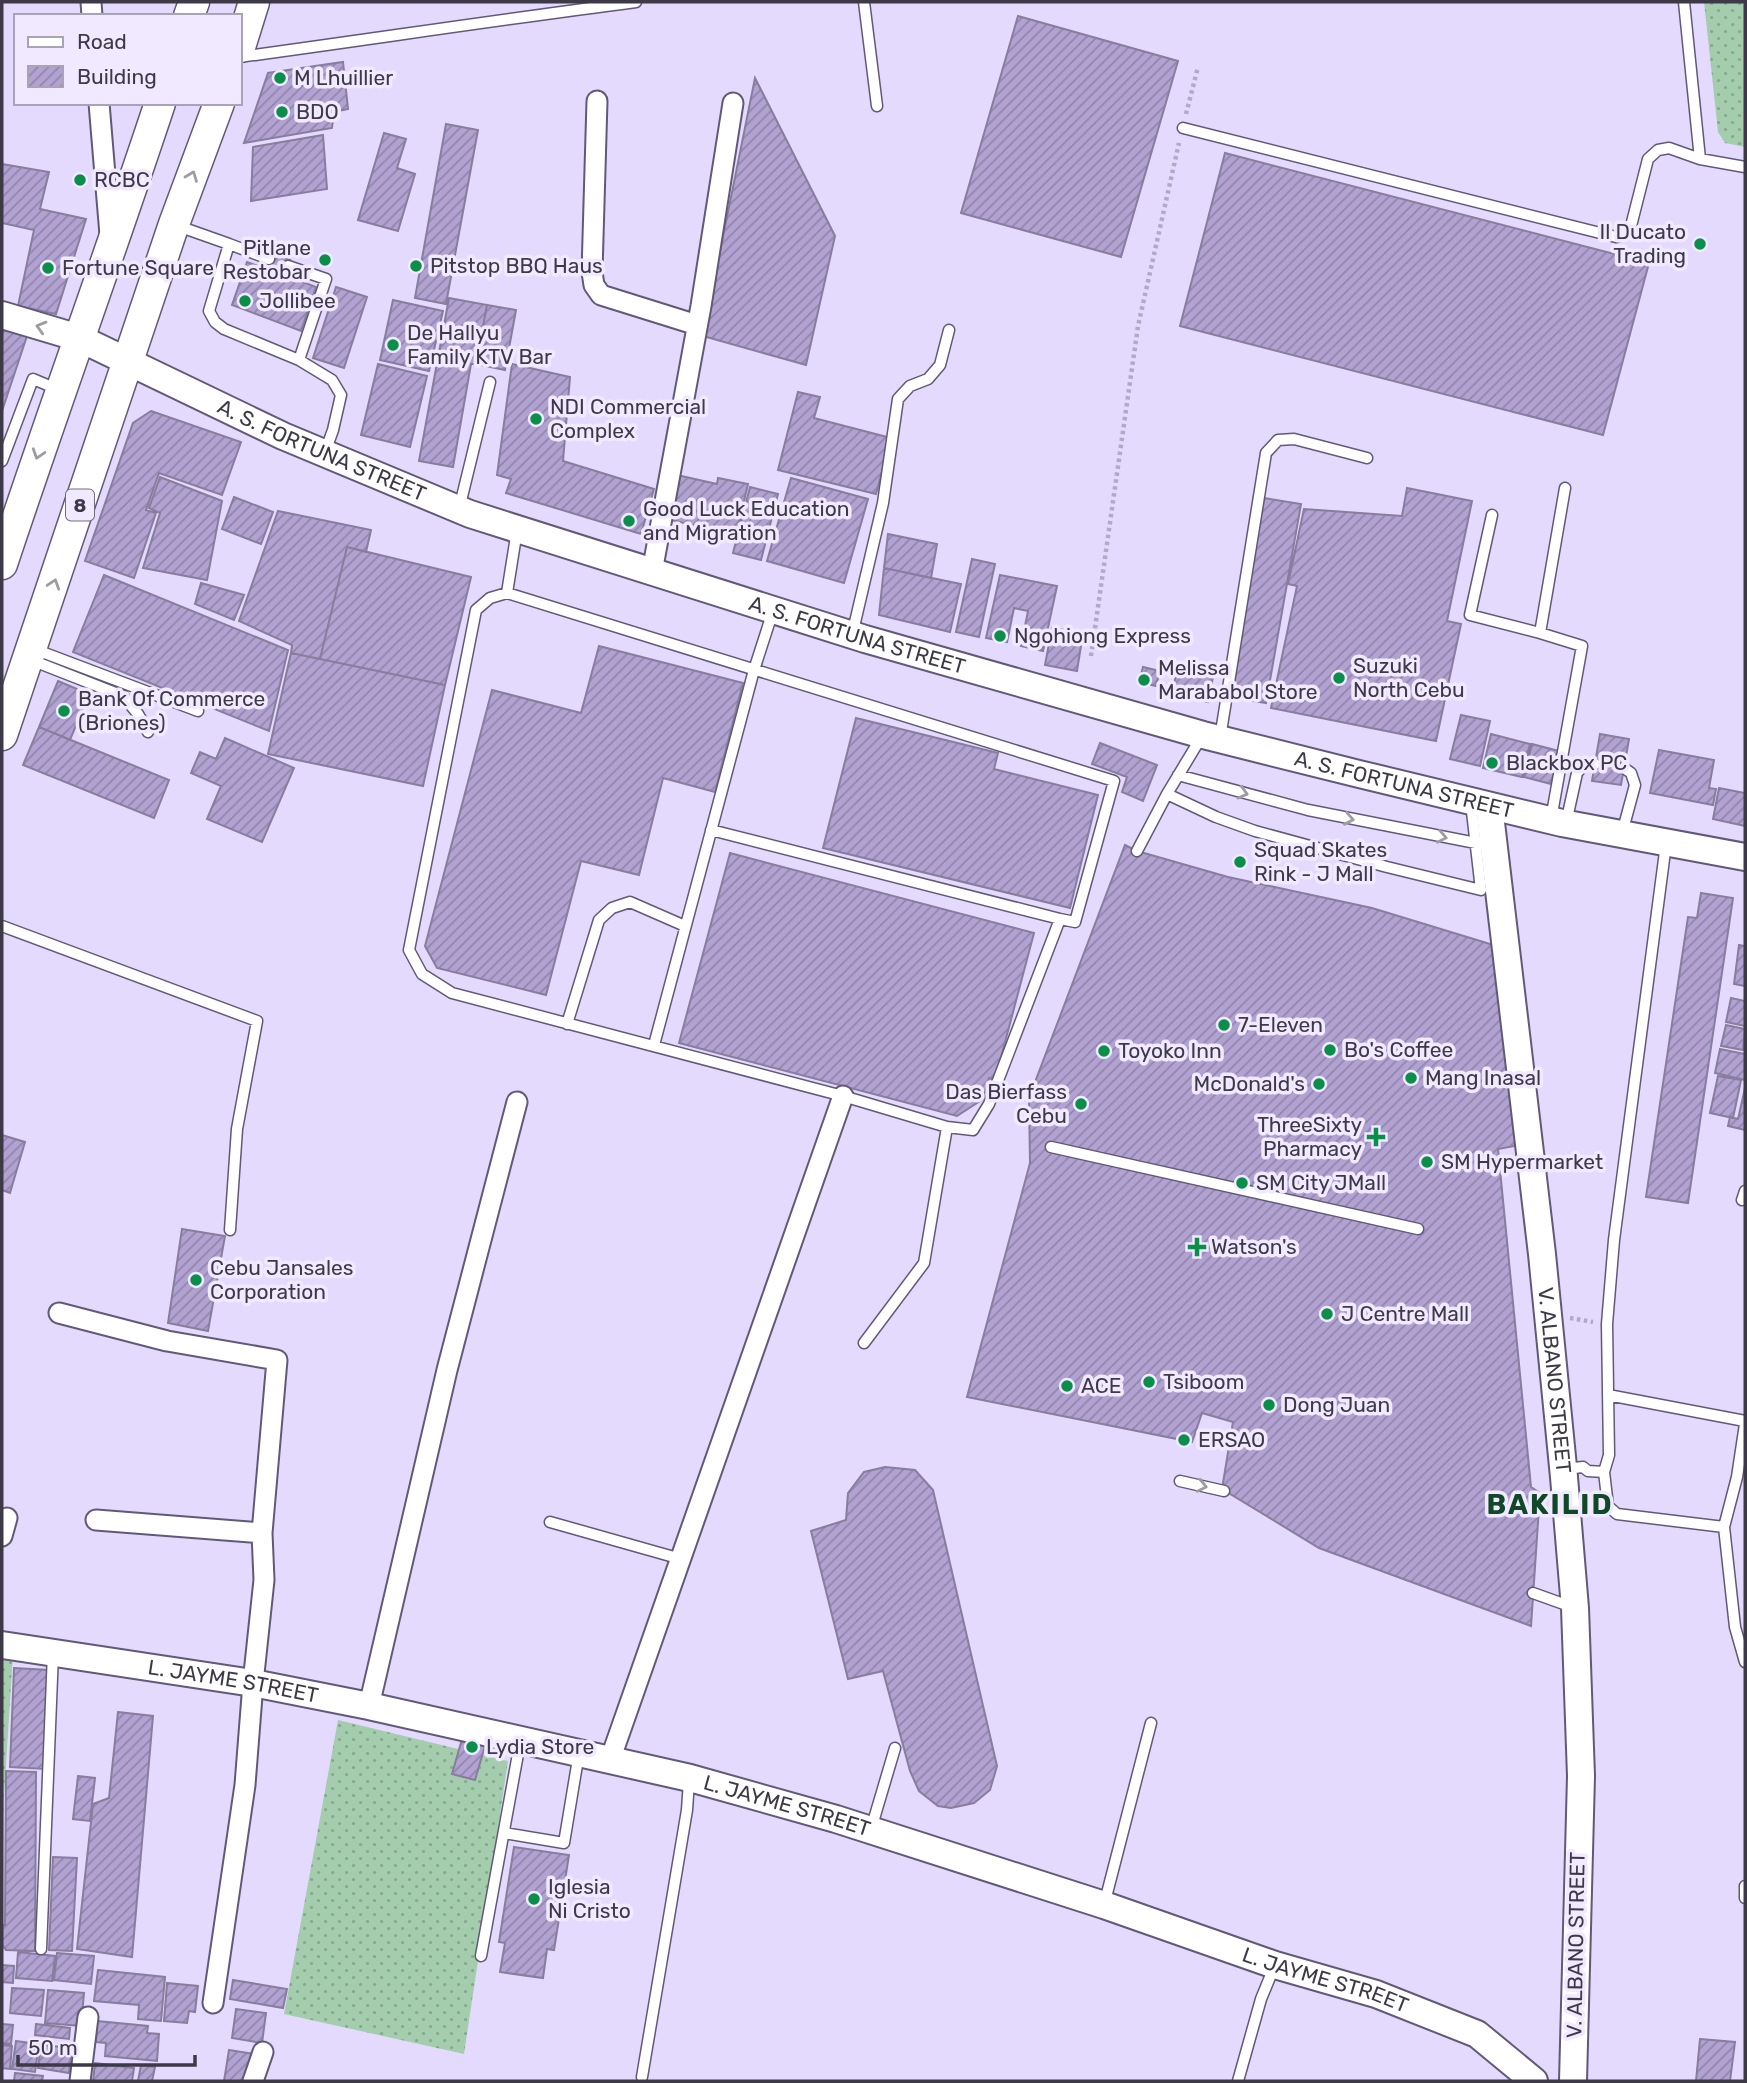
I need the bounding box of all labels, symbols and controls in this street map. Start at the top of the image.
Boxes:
legend [14,14,242,105]
text: Road [77,29,127,54]
text: Building [77,64,157,89]
place label: M Lhuillier [294,65,393,90]
marker: M Lhuillier [272,70,288,86]
place label: BDO [296,99,339,124]
marker: BDO [274,104,290,120]
place label: RCBC [94,167,150,192]
one-way arrow [183,171,197,183]
marker: RCBC [72,172,88,188]
place label: Il Ducato Trading [1600,219,1686,268]
place label: Pitlane Restobar [223,235,311,284]
marker: Il Ducato Trading [1692,236,1708,252]
marker: Pitlane Restobar [317,252,333,268]
place label: Pitstop BBQ Haus [430,253,603,278]
place label: Fortune Square [62,255,214,280]
marker: Pitstop BBQ Haus [408,258,424,274]
marker: Fortune Square [40,260,56,276]
place label: Jollibee [259,288,336,313]
marker: Jollibee [237,293,253,309]
one-way arrow [35,320,47,335]
place label: De Hallyu Family KTV Bar [407,320,552,369]
marker: De Hallyu Family KTV Bar [385,337,401,353]
street label: A. S. FORTUNA STREET [214,394,430,506]
place label: NDI Commercial Complex [550,394,706,443]
marker: NDI Commercial Complex [528,411,544,427]
one-way arrow [32,448,46,460]
road number: 8 [66,490,94,520]
place label: Good Luck Education and Migration [643,496,849,545]
marker: Good Luck Education and Migration [621,513,637,529]
one-way arrow [46,578,60,590]
street label: A. S. FORTUNA STREET [746,590,968,679]
place label: Ngohiong Express [1014,623,1191,648]
marker: Ngohiong Express [992,628,1008,644]
place label: Suzuki North Cebu [1353,653,1465,702]
place label: Melissa Marababol Store [1158,655,1317,704]
marker: Suzuki North Cebu [1331,670,1347,686]
marker: Melissa Marababol Store [1136,672,1152,688]
place label: Bank Of Commerce (Briones) [78,686,265,735]
marker: Bank Of Commerce (Briones) [56,703,72,719]
street label: A. S. FORTUNA STREET [1292,745,1516,823]
place label: Blackbox PC [1506,750,1627,775]
marker: Blackbox PC [1484,755,1500,771]
one-way arrow [1237,785,1249,799]
one-way arrow [1343,810,1355,825]
one-way arrow [1436,828,1448,843]
place label: Squad Skates Rink - J Mall [1254,837,1387,886]
marker: Squad Skates Rink - J Mall [1232,854,1248,870]
place label: 7-Eleven [1238,1012,1323,1037]
marker: 7-Eleven [1216,1017,1232,1033]
place label: Bo's Coffee [1344,1037,1453,1062]
place label: Toyoko Inn [1118,1038,1222,1063]
marker: Bo's Coffee [1322,1042,1338,1058]
marker: Toyoko Inn [1096,1043,1112,1059]
place label: Mang Inasal [1425,1065,1541,1090]
marker: Mang Inasal [1403,1070,1419,1086]
place label: McDonald's [1193,1071,1305,1096]
marker: McDonald's [1311,1076,1327,1092]
place label: Das Bierfass Cebu [945,1079,1067,1128]
marker: Das Bierfass Cebu [1073,1096,1089,1112]
place label: ThreeSixty Pharmacy [1257,1112,1362,1161]
marker: ThreeSixty Pharmacy [1368,1129,1384,1145]
place label: SM Hypermarket [1441,1149,1603,1174]
marker: SM Hypermarket [1419,1154,1435,1170]
place label: SM City JMall [1256,1170,1386,1195]
marker: SM City JMall [1234,1175,1250,1191]
place label: Watson's [1211,1234,1297,1259]
marker: Watson's [1189,1239,1205,1255]
place label: Cebu Jansales Corporation [210,1255,353,1304]
marker: Cebu Jansales Corporation [188,1272,204,1288]
street label: V. ALBANO STREET [1533,1286,1577,1474]
place label: J Centre Mall [1341,1301,1469,1326]
marker: J Centre Mall [1319,1306,1335,1322]
place label: Tsiboom [1163,1369,1244,1394]
place label: ACE [1081,1373,1122,1398]
marker: Tsiboom [1141,1374,1157,1390]
marker: ACE [1059,1378,1075,1394]
place label: Dong Juan [1283,1392,1390,1417]
marker: Dong Juan [1261,1397,1277,1413]
place label: ERSAO [1198,1427,1265,1452]
marker: ERSAO [1176,1432,1192,1448]
one-way arrow [1196,1478,1208,1492]
district label: BAKILID [1487,1488,1613,1521]
street label: L. JAYME STREET [146,1654,321,1708]
place label: Lydia Store [486,1734,594,1759]
marker: Lydia Store [464,1739,480,1755]
street label: L. JAYME STREET [701,1769,874,1841]
street label: V. ALBANO STREET [1561,1852,1590,2038]
place label: Iglesia Ni Cristo [548,1874,631,1923]
marker: Iglesia Ni Cristo [526,1891,542,1907]
street label: L. JAYME STREET [1239,1942,1412,2018]
scale bar [18,2024,194,2068]
text: 50 m [28,2035,78,2060]

